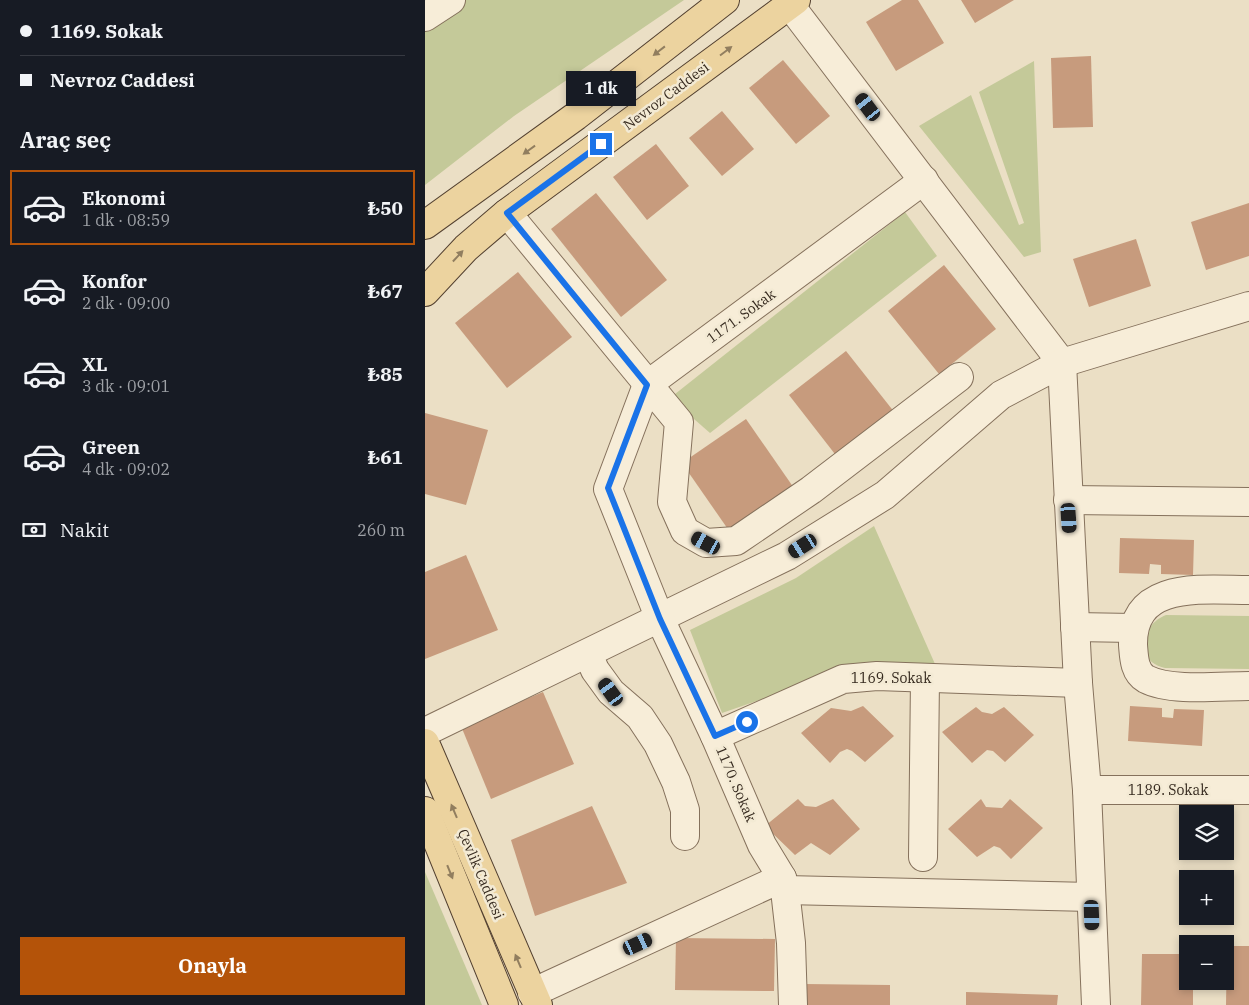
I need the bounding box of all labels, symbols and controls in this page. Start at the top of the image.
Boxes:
text: 1169. Sokak [50,19,163,43]
one-way arrow [653,46,666,57]
one-way arrow [719,46,732,57]
street label: Nevroz Caddesi [620,58,712,134]
text: Nevroz Caddesi [50,68,195,92]
callout: 1 dk [566,72,636,106]
text: 1 dk [584,78,618,98]
car [852,91,883,123]
text: Araç seç [20,125,111,154]
route end [590,133,612,155]
one-way arrow [522,145,536,155]
icon: car [22,185,67,230]
text: Ekonomi [82,186,166,210]
text: ₺50 [368,196,403,220]
text: 1 dk · 08:59 [82,210,170,230]
one-way arrow [452,251,464,263]
icon: car [22,268,67,313]
text: Konfor [82,269,147,293]
text: ₺67 [368,279,403,303]
street label: 1171. Sokak [703,285,780,347]
text: 2 dk · 09:00 [82,293,170,313]
icon: car [22,351,67,396]
text: XL [82,352,108,376]
text: ₺85 [368,362,403,386]
text: 3 dk · 09:01 [82,376,170,396]
icon: car [22,434,67,479]
text: Green [82,435,140,459]
text: ₺61 [368,445,403,469]
text: 4 dk · 09:02 [82,459,170,479]
car [1060,503,1077,533]
icon: cash [20,516,48,544]
text: Nakit [60,518,109,542]
text: 260 m [357,520,405,540]
car [689,529,722,557]
car [786,532,819,560]
street label: 1169. Sokak [851,669,932,687]
car [596,675,625,709]
route start [736,711,758,733]
street label: 1170. Sokak [712,743,760,825]
street label: 1189. Sokak [1128,781,1209,799]
one-way arrow [450,804,458,818]
map controls [1179,805,1234,990]
button: layers [1179,805,1234,860]
street label: Çevlik Caddesi [454,826,508,922]
one-way arrow [447,865,455,879]
button: + [1179,870,1234,925]
car [1083,900,1100,930]
car [621,931,654,957]
button: − [1179,935,1234,990]
button: Onayla [20,937,405,995]
one-way arrow [514,954,522,968]

